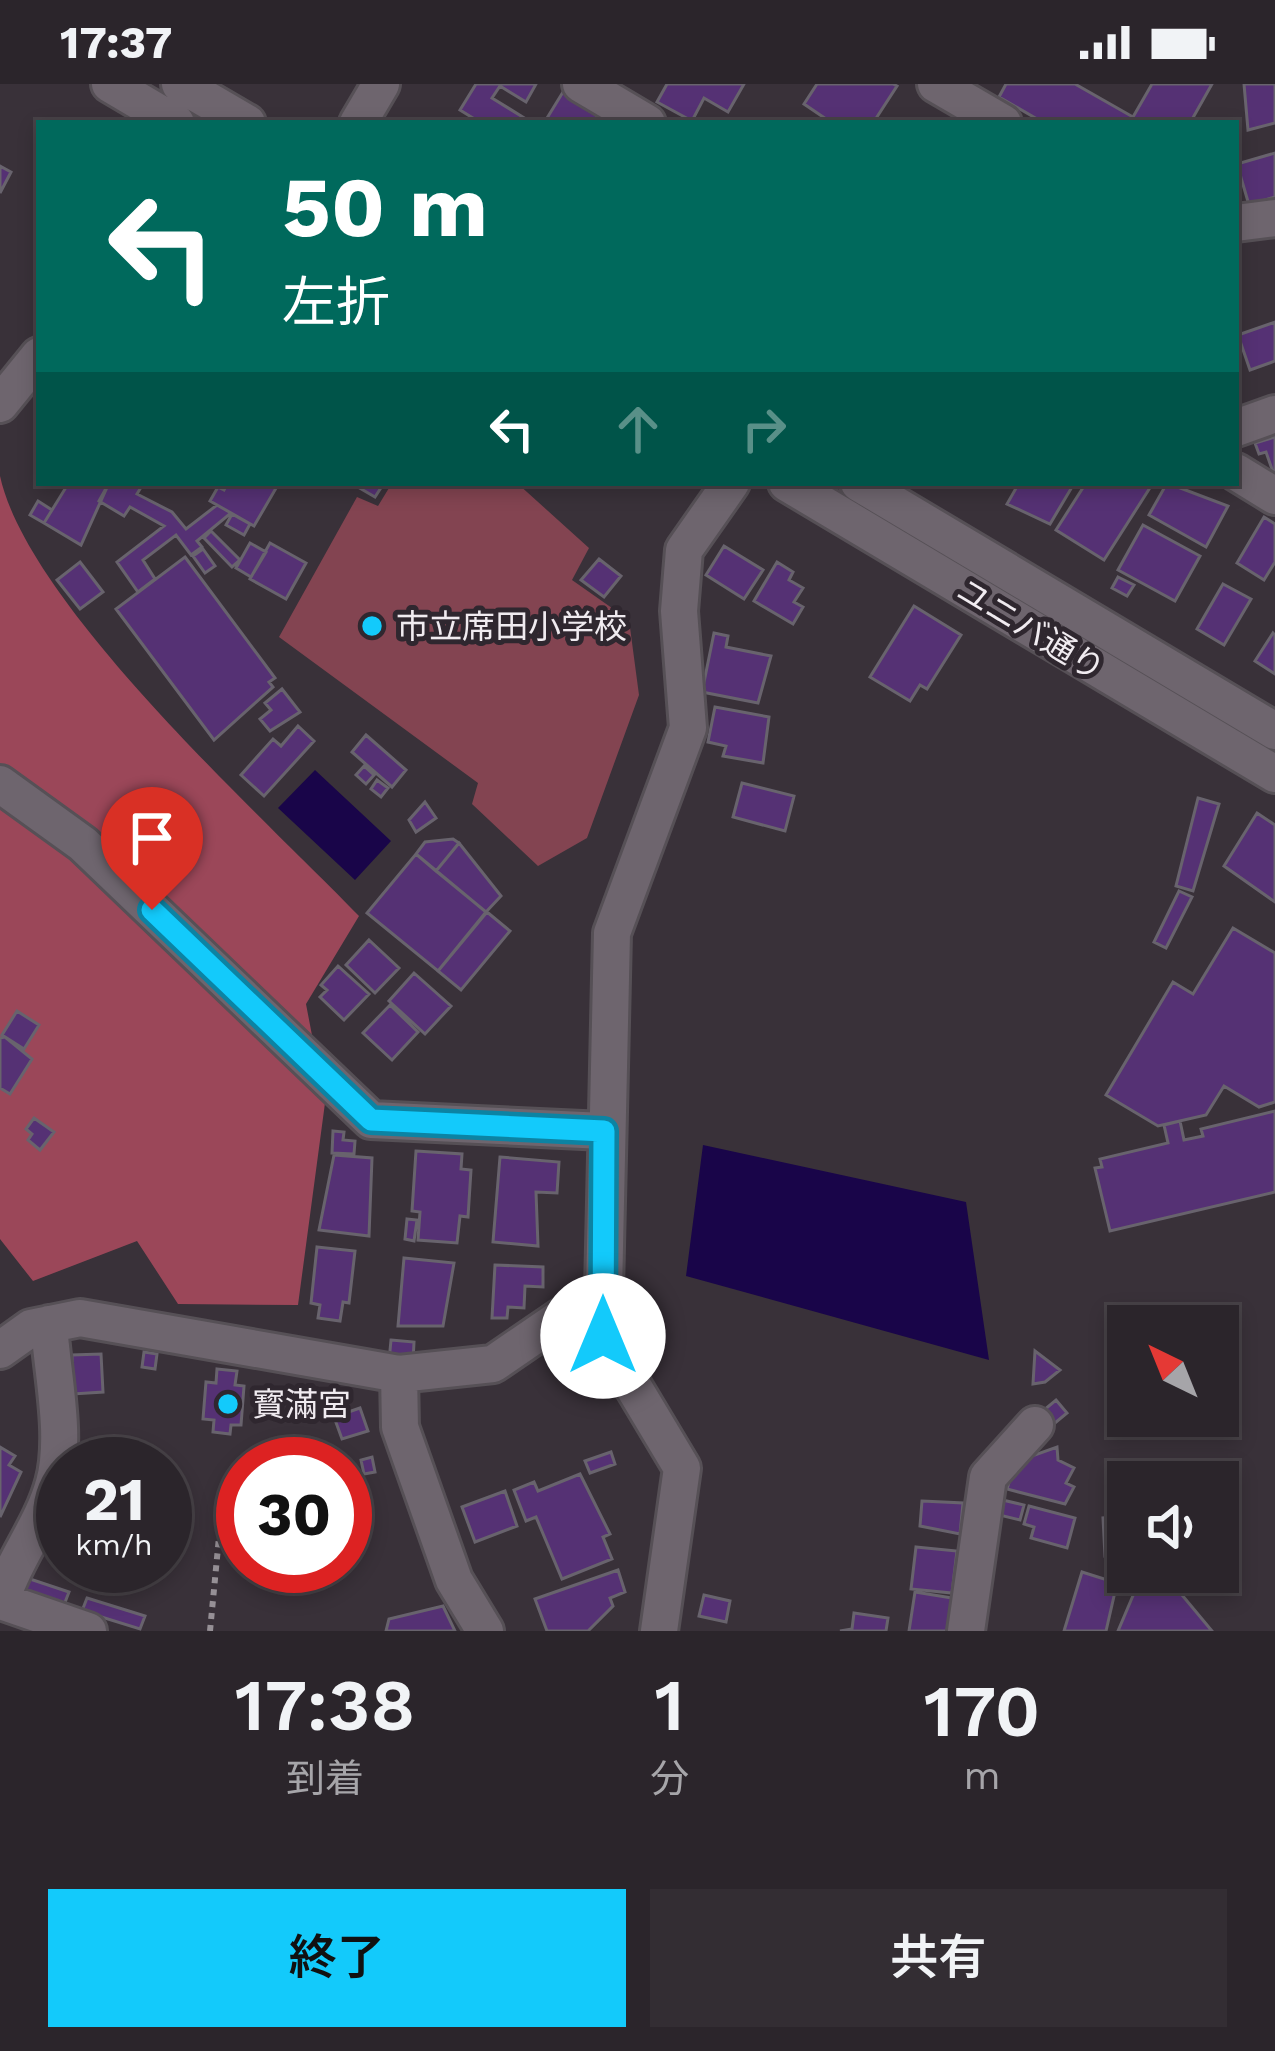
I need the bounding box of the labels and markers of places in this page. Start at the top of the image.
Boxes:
place label: 市立席田小学校 [396,607,627,646]
marker: 市立席田小学校 [359,613,385,639]
pin [101,787,203,910]
place label: 寳滿宮 [252,1385,351,1424]
marker: 寳滿宮 [215,1391,241,1417]

